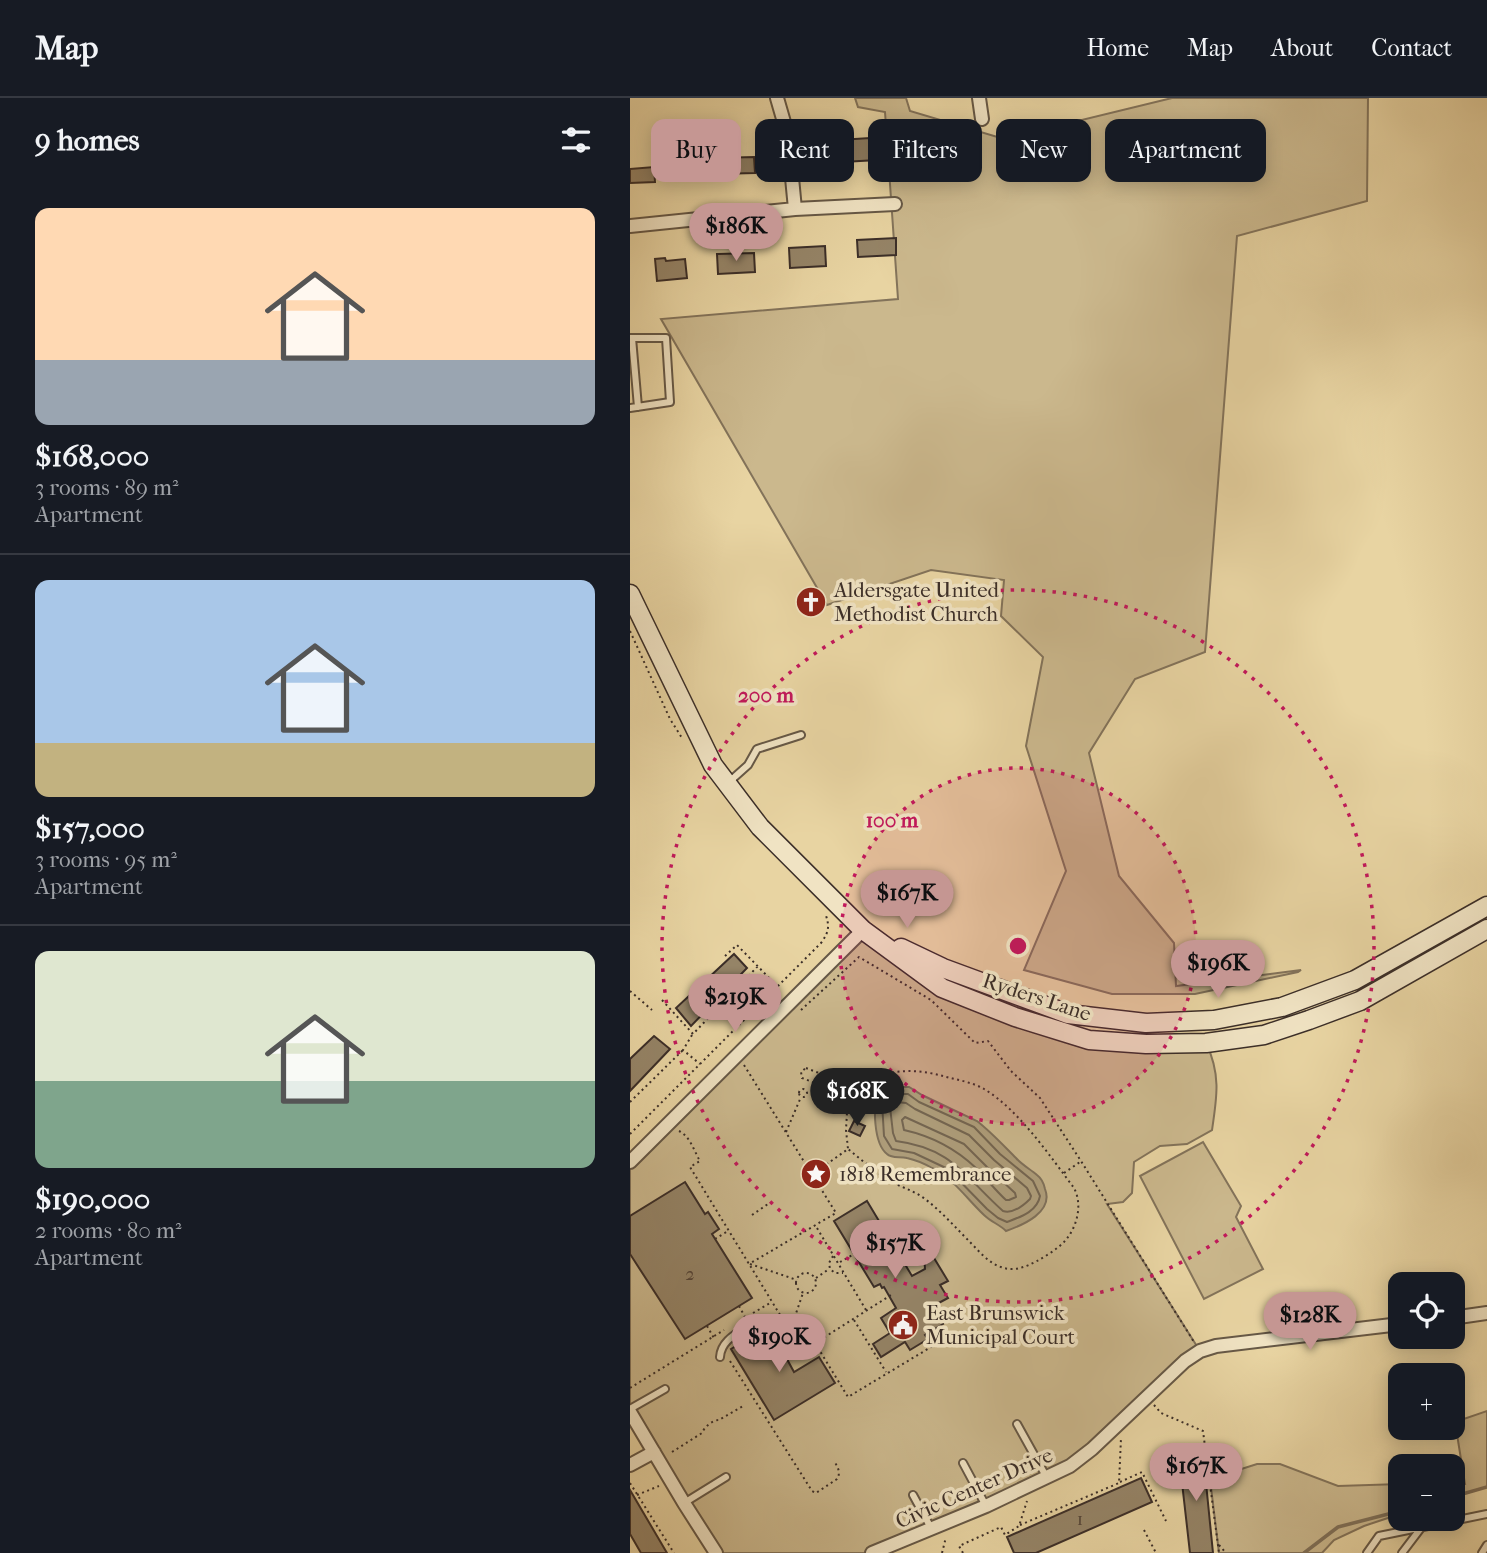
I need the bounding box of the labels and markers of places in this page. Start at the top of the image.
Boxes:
pin: $186K [687,204,785,263]
place label: Aldersgate United Methodist Church [833,578,1000,626]
church icon: Aldersgate United Methodist Church [794,585,828,619]
pin: $167K [858,870,956,930]
centre of rings [1006,934,1030,958]
pin: $196K [1169,940,1267,1000]
pin: $219K [686,974,784,1034]
pin: $168K [808,1068,906,1128]
place icon: 1818 Remembrance [799,1157,833,1191]
place label: 1818 Remembrance [839,1162,1011,1186]
pin: $157K [846,1220,944,1280]
pin: $128K [1261,1292,1359,1352]
place label: East Brunswick Municipal Court [926,1301,1076,1349]
public building icon: East Brunswick Municipal Court [886,1308,920,1342]
pin: $190K [730,1314,828,1374]
pin: $167K [1147,1444,1245,1503]

